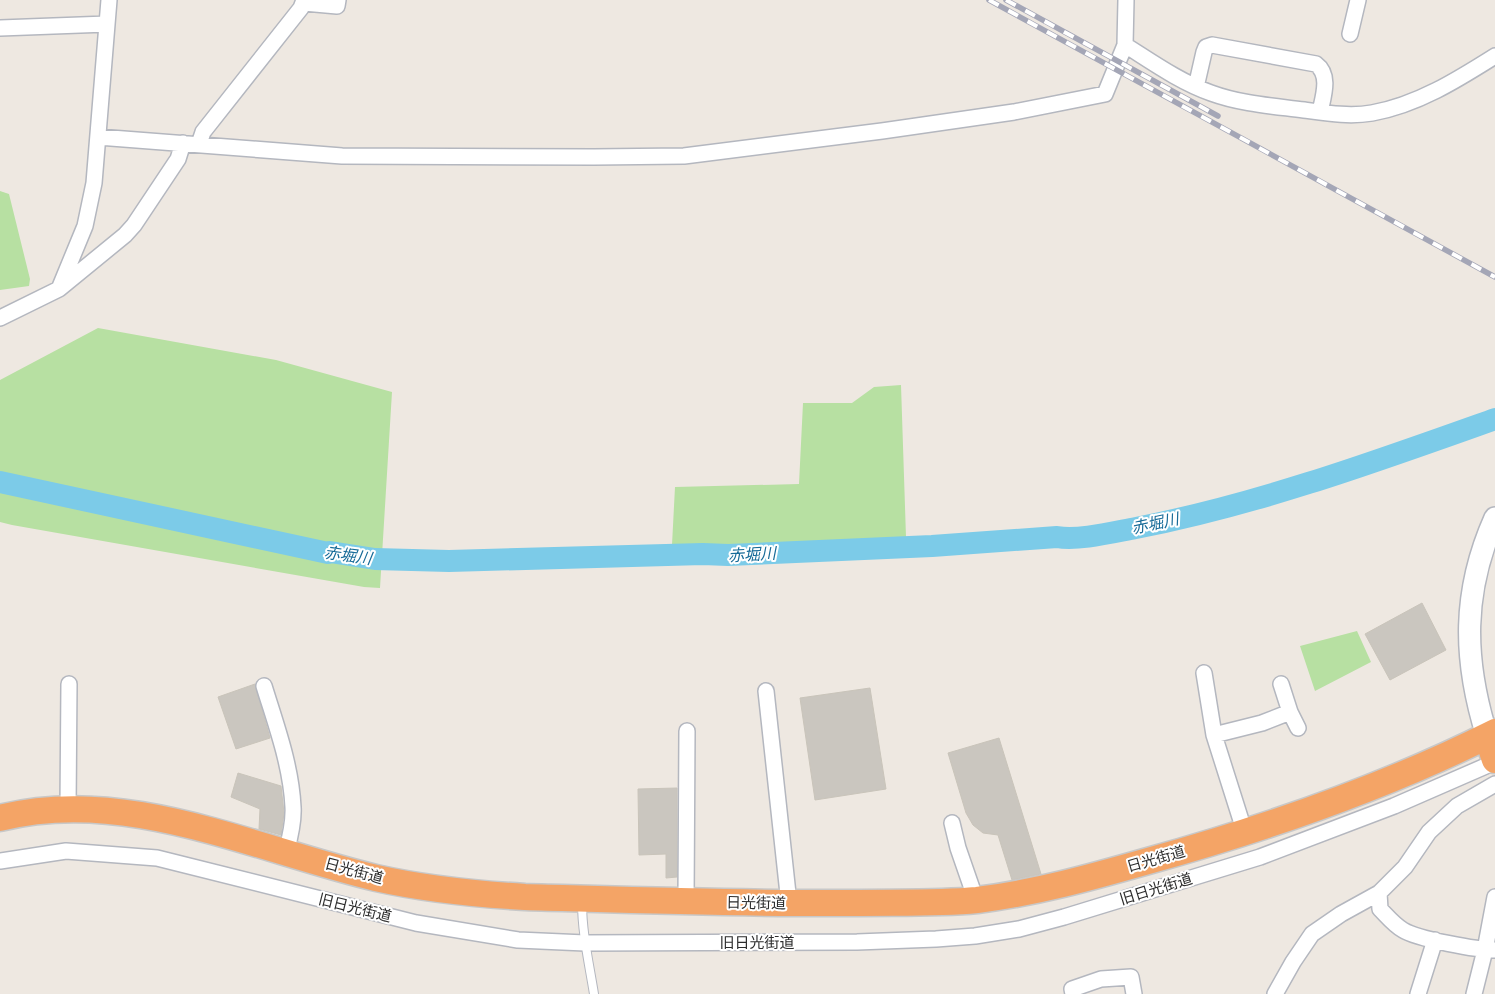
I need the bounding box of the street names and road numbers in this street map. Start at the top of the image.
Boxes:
street label: 日光街道 [1125,842,1188,877]
street label: 日光街道 [322,855,385,888]
street label: 旧日光街道 [1117,869,1195,910]
street label: 旧日光街道 [316,890,394,927]
street label: 日光街道 [726,893,786,914]
street label: 旧日光街道 [719,934,795,953]

